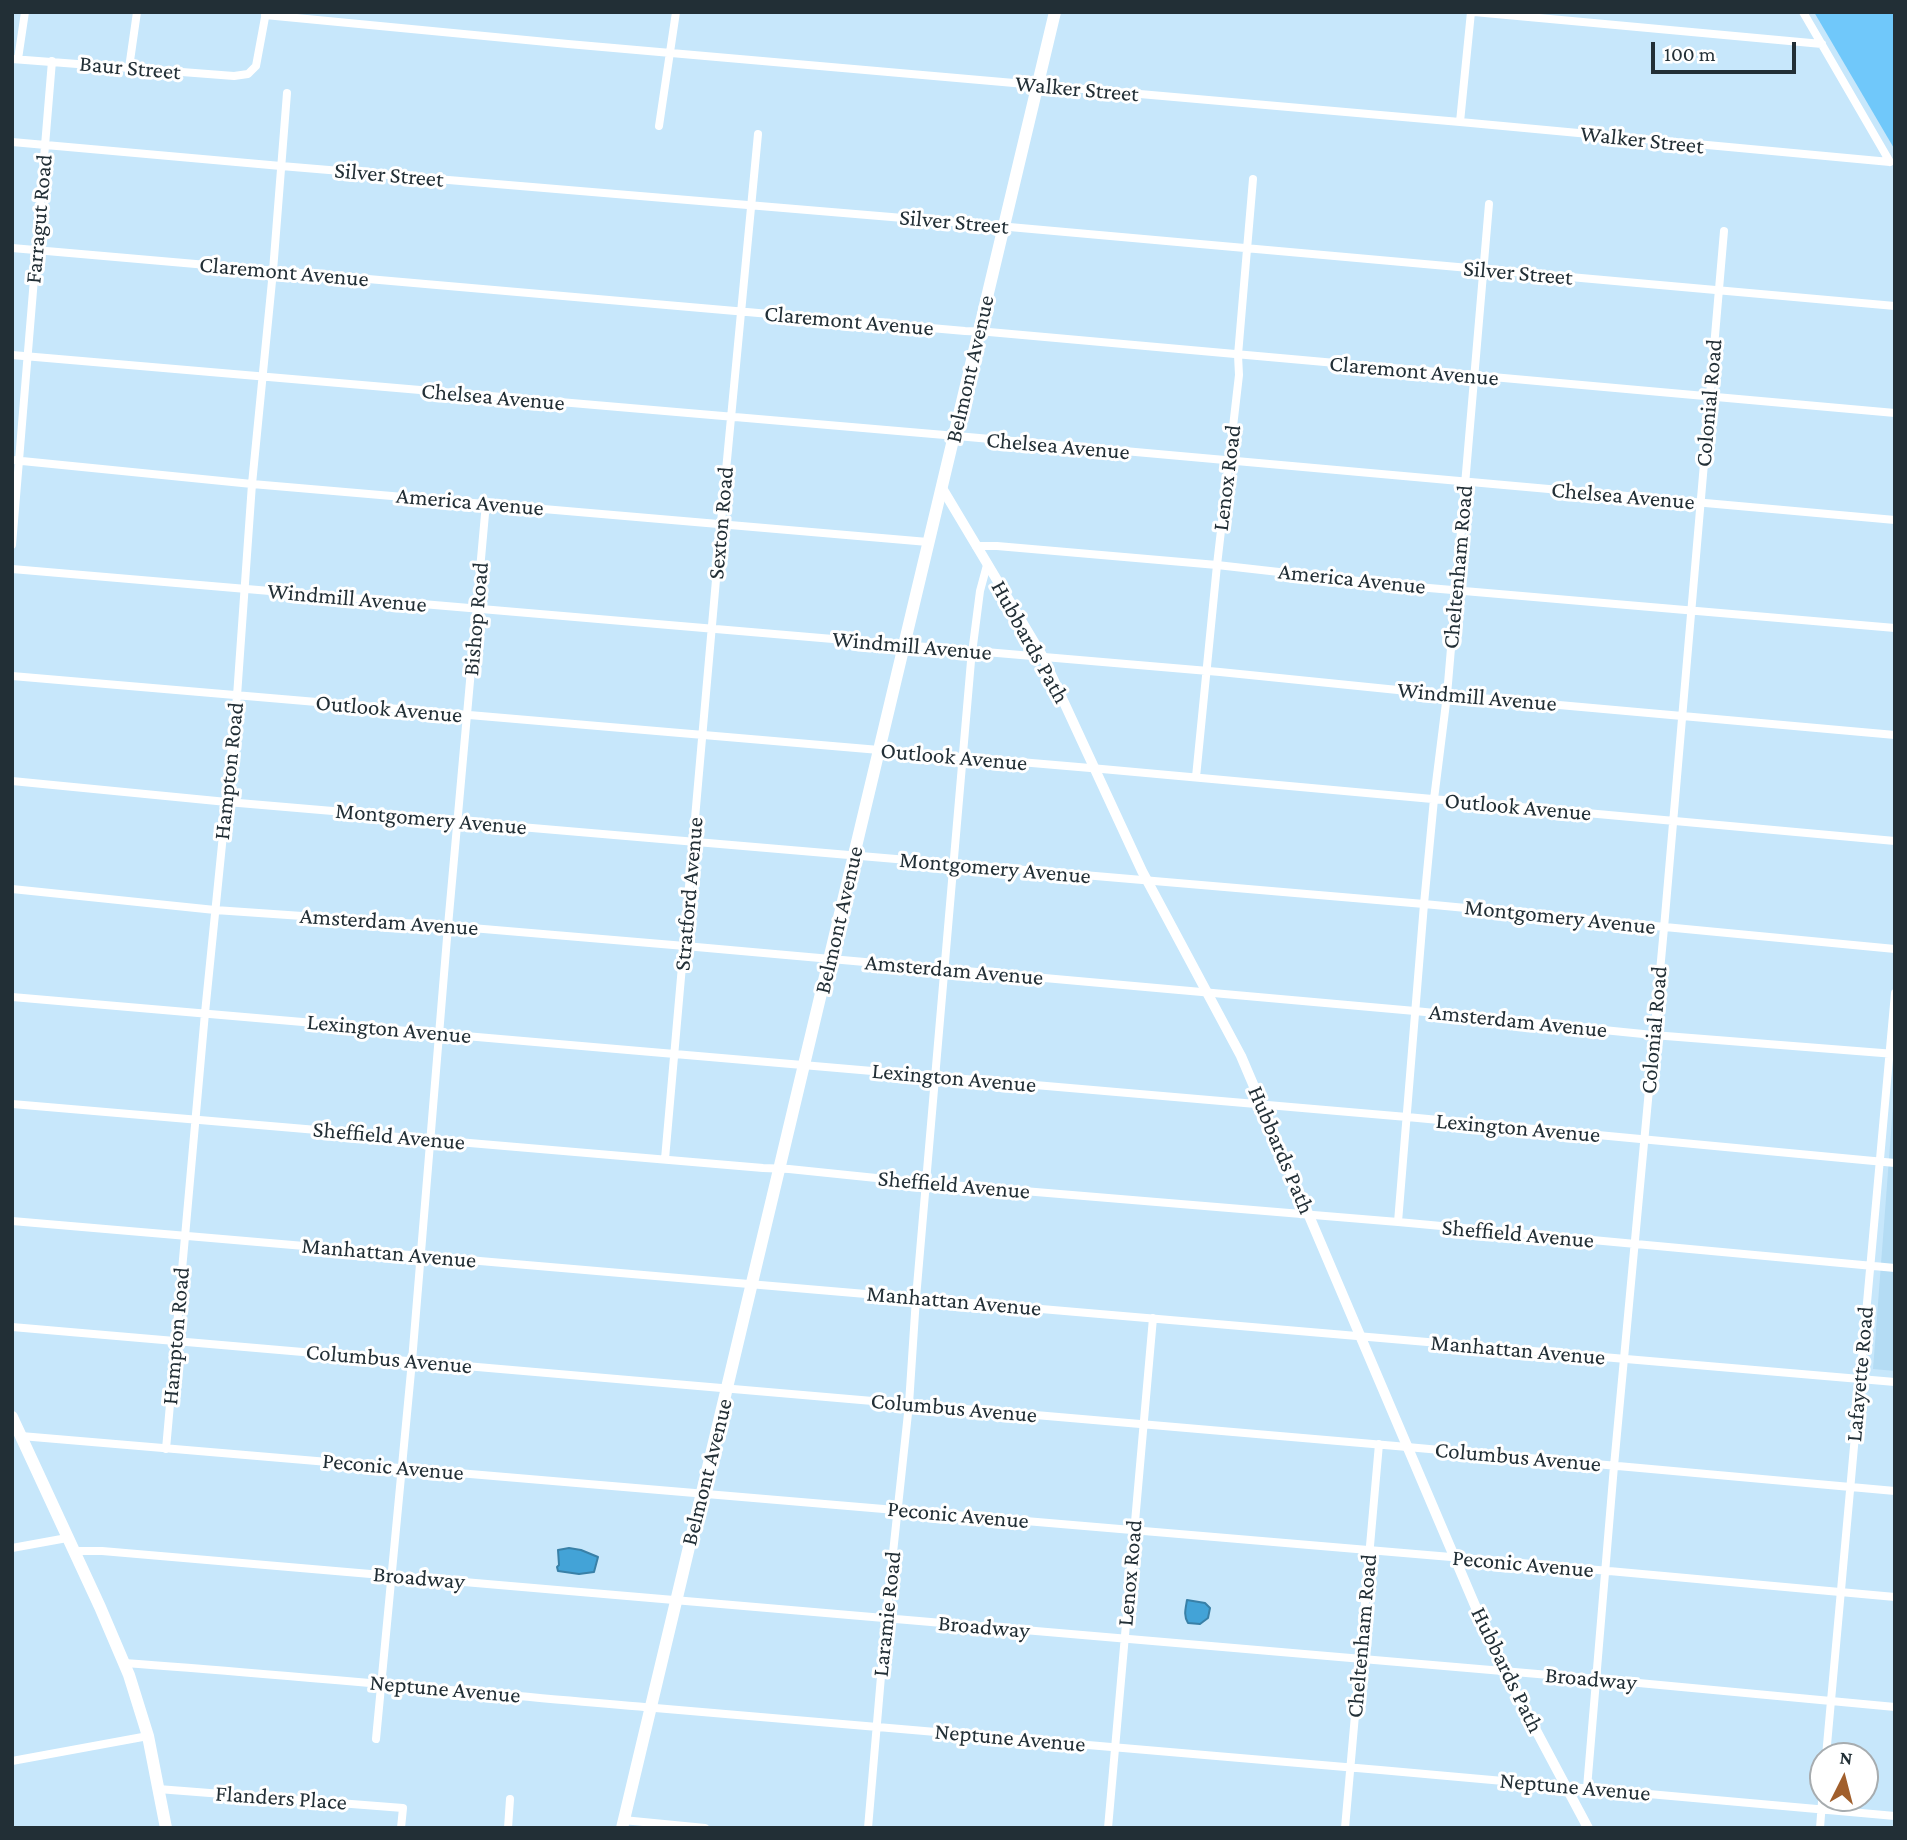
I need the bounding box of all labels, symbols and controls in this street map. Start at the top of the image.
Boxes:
scale bar [1655,28,1800,72]
text: 100 m [1664,42,1716,66]
street label: Baur Street [78,50,182,86]
street label: Walker Street [1014,70,1140,108]
street label: Walker Street [1579,120,1705,160]
street label: Farragut Road [20,153,58,285]
street label: Silver Street [333,156,445,194]
street label: Silver Street [898,203,1010,241]
street label: Claremont Avenue [198,251,370,293]
street label: Silver Street [1462,254,1574,292]
street label: Belmont Avenue [940,293,1000,445]
street label: Claremont Avenue [763,300,935,342]
street label: Colonial Road [1690,338,1728,468]
street label: Claremont Avenue [1328,350,1500,392]
street label: Chelsea Avenue [420,377,566,417]
street label: Lenox Road [1207,423,1247,533]
street label: Chelsea Avenue [985,426,1131,466]
street label: Sexton Road [702,465,740,581]
street label: Chelsea Avenue [1550,476,1696,516]
street label: America Avenue [395,482,545,522]
street label: Cheltenham Road [1437,484,1479,650]
street label: America Avenue [1277,558,1427,600]
street label: Bishop Road [457,561,495,677]
street label: Hubbards Path [985,576,1075,708]
street label: Windmill Avenue [266,577,428,619]
street label: Windmill Avenue [831,625,993,667]
street label: Windmill Avenue [1396,676,1558,718]
street label: Outlook Avenue [315,689,463,729]
street label: Hampton Road [208,701,250,841]
street label: Outlook Avenue [880,737,1028,777]
street label: Outlook Avenue [1444,787,1592,827]
street label: Montgomery Avenue [334,797,528,841]
street label: Stratford Avenue [669,816,709,972]
street label: Belmont Avenue [809,844,869,996]
street label: Montgomery Avenue [898,846,1092,890]
street label: Montgomery Avenue [1463,893,1657,941]
street label: Amsterdam Avenue [299,902,479,942]
street label: Amsterdam Avenue [864,948,1044,992]
street label: Colonial Road [1635,965,1673,1095]
street label: Amsterdam Avenue [1427,998,1609,1044]
street label: Lexington Avenue [306,1008,472,1050]
street label: Lexington Avenue [871,1057,1037,1099]
street label: Hubbards Path [1242,1082,1320,1218]
street label: Lexington Avenue [1435,1107,1601,1149]
street label: Sheffield Avenue [312,1116,466,1156]
street label: Sheffield Avenue [877,1165,1031,1205]
street label: Sheffield Avenue [1441,1214,1595,1254]
street label: Manhattan Avenue [300,1232,478,1274]
street label: Hampton Road [156,1266,196,1406]
street label: Manhattan Avenue [865,1280,1043,1322]
street label: Lafayette Road [1840,1305,1880,1443]
street label: Manhattan Avenue [1429,1329,1607,1371]
street label: Columbus Avenue [305,1338,473,1380]
street label: Columbus Avenue [870,1387,1038,1429]
street label: Belmont Avenue [675,1396,739,1548]
street label: Columbus Avenue [1434,1436,1602,1478]
street label: Peconic Avenue [321,1447,465,1487]
street label: Peconic Avenue [886,1495,1030,1535]
street label: Lenox Road [1112,1519,1148,1627]
street label: Peconic Avenue [1451,1544,1595,1584]
street label: Laramie Road [867,1550,907,1678]
street label: Cheltenham Road [1341,1553,1383,1719]
street label: Broadway [372,1560,466,1596]
street label: Hubbards Path [1465,1603,1549,1737]
street label: Broadway [937,1609,1031,1645]
street label: Broadway [1544,1661,1638,1697]
street label: Neptune Avenue [368,1669,522,1709]
street label: Neptune Avenue [933,1718,1087,1758]
north arrow [1809,1742,1879,1812]
text: N [1838,1746,1854,1769]
street label: Neptune Avenue [1498,1767,1652,1807]
street label: Flanders Place [214,1780,348,1816]

